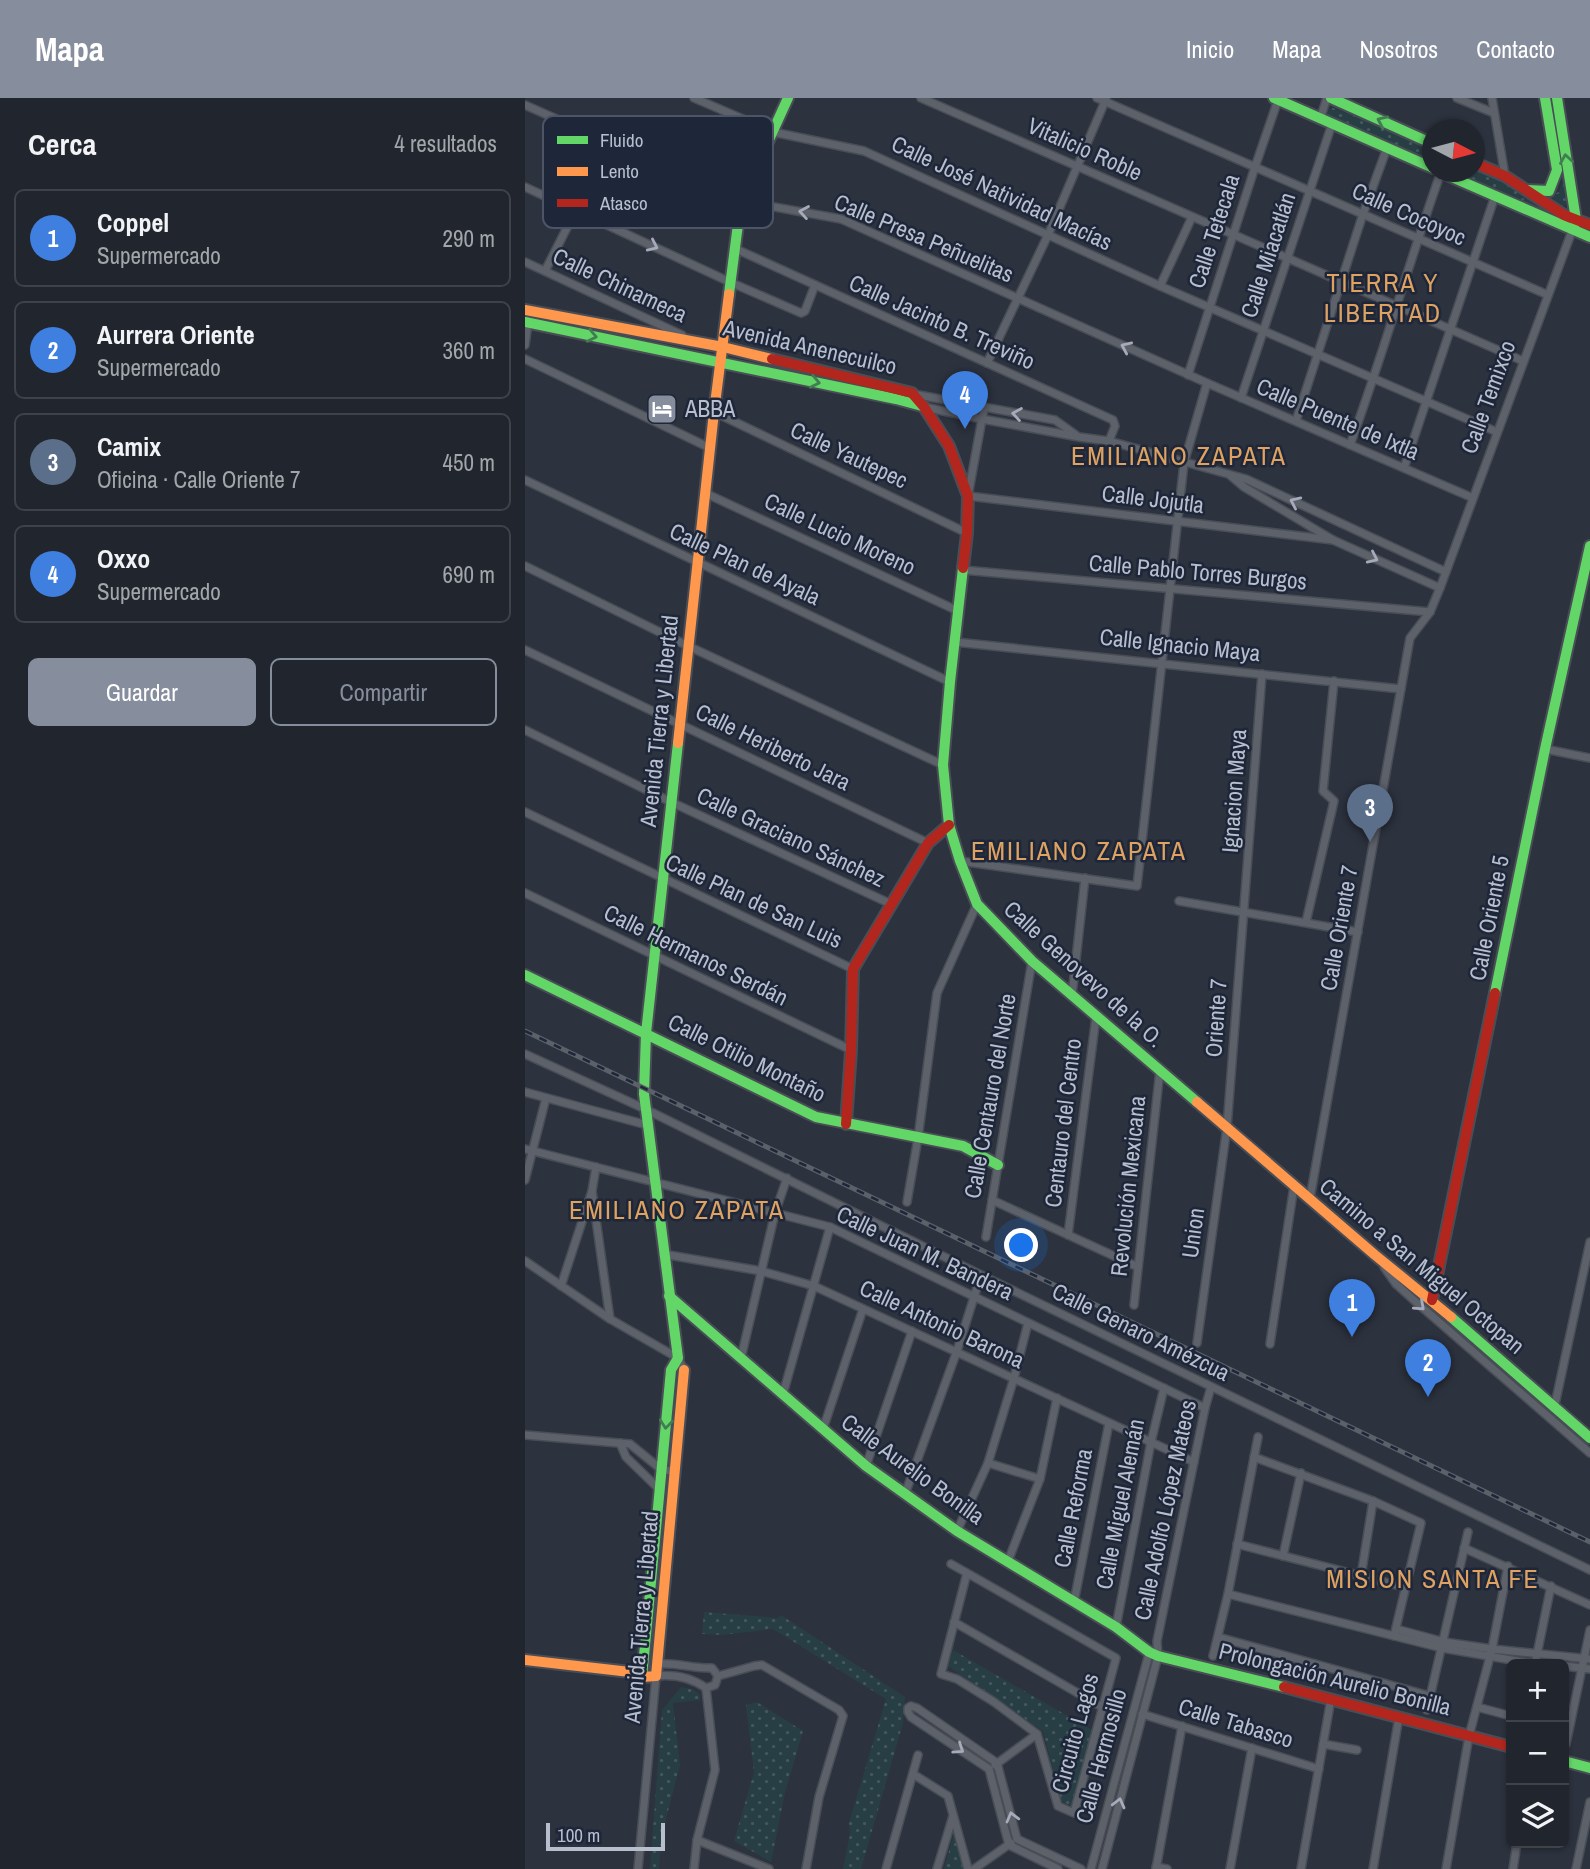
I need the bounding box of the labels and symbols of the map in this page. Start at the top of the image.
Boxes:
street label: Vitalicio Roble [1023,110,1147,188]
one-way arrow [1376,115,1389,129]
legend [543,116,773,228]
north arrow [1422,119,1485,182]
text: Fluido [600,127,643,153]
street label: Calle José Natividad Macías [887,128,1118,257]
one-way arrow [1559,153,1574,165]
text: Lento [600,158,639,184]
street label: Calle Tetecala [1181,169,1247,292]
street label: Calle Cocoyoc [1347,175,1471,252]
street label: Calle Presa Peñuelitas [830,186,1019,289]
street label: Calle Miacatlán [1233,188,1302,321]
text: Atasco [599,190,648,216]
one-way arrow [798,205,810,220]
one-way arrow [646,238,659,252]
street label: Calle Chinameca [548,240,693,329]
district label: TIERRA Y LIBERTAD [1324,265,1442,330]
street label: Calle Jacinto B. Treviño [844,267,1040,376]
street label: Avenida Anenecuilco [719,311,900,382]
one-way arrow [586,327,598,342]
street label: Calle Temixco [1453,336,1522,458]
one-way arrow [1121,341,1133,355]
street label: Calle Puente de Ixtla [1252,370,1425,467]
pin: 4 [942,371,988,429]
one-way arrow [809,373,821,388]
hotel icon: ABBA [645,392,679,426]
place label: ABBA [684,393,736,424]
one-way arrow [1011,407,1023,422]
street label: Calle Yautepec [785,414,913,495]
district label: EMILIANO ZAPATA [1071,438,1287,473]
street label: Calle Jojutla [1100,477,1206,520]
street label: Calle Lucio Moreno [760,485,921,582]
one-way arrow [1290,496,1302,510]
street label: Calle Plan de Ayala [665,515,826,612]
street label: Calle Pablo Torres Burgos [1088,547,1308,596]
one-way arrow [1366,550,1378,564]
street label: Avenida Tierra y Libertad [632,613,685,829]
street label: Calle Ignacio Maya [1098,621,1262,668]
street label: Calle Heriberto Jara [691,696,856,798]
street label: Ignacion Maya [1214,728,1253,854]
street label: Calle Graciano Sánchez [692,779,890,894]
pin: 3 [1347,784,1393,842]
district label: EMILIANO ZAPATA [971,833,1187,868]
street label: Calle Plan de San Luis [661,846,848,955]
street label: Calle Oriente 5 [1461,853,1516,983]
street label: Calle Oriente 7 [1312,863,1365,993]
street label: Calle Genovevo de la O. [998,893,1171,1054]
street label: Calle Hermanos Serdán [599,897,793,1013]
street label: Oriente 7 [1197,978,1234,1058]
street label: Calle Centauro del Norte [956,991,1023,1201]
street label: Calle Otilio Montaño [663,1006,831,1109]
street label: Centauro del Centro [1037,1037,1088,1209]
street label: Revolución Mexicana [1103,1094,1152,1278]
street label: Camino a San Miguel Octopan [1313,1171,1531,1361]
district label: EMILIANO ZAPATA [569,1192,785,1227]
street label: Calle Juan M. Bandera [832,1198,1019,1307]
street label: Union [1174,1206,1211,1260]
your location [1004,1228,1038,1262]
street label: Calle Antonio Barona [855,1272,1030,1375]
street label: Calle Genaro Amézcua [1047,1275,1236,1388]
pin: 1 [1329,1279,1375,1337]
one-way arrow [1412,1298,1425,1310]
pin: 2 [1405,1339,1451,1397]
street label: Calle Adolfo López Mateos [1126,1397,1203,1623]
street label: Calle Aurelio Bonilla [835,1406,992,1531]
street label: Calle Miguel Alemán [1088,1416,1151,1592]
one-way arrow [659,1419,674,1430]
street label: Calle Reforma [1046,1445,1099,1570]
street label: Avenida Tierra y Libertad [616,1510,665,1725]
district label: MISION SANTA FE [1326,1561,1540,1596]
street label: Prolongación Aurelio Bonilla [1216,1635,1455,1722]
street label: Circuito Lagos [1044,1670,1105,1796]
street label: Calle Hermosillo [1068,1685,1133,1827]
street label: Calle Tabasco [1175,1690,1297,1755]
one-way arrow [951,1741,964,1753]
one-way arrow [1111,1797,1125,1809]
one-way arrow [1006,1811,1020,1823]
scale bar [546,1820,665,1852]

